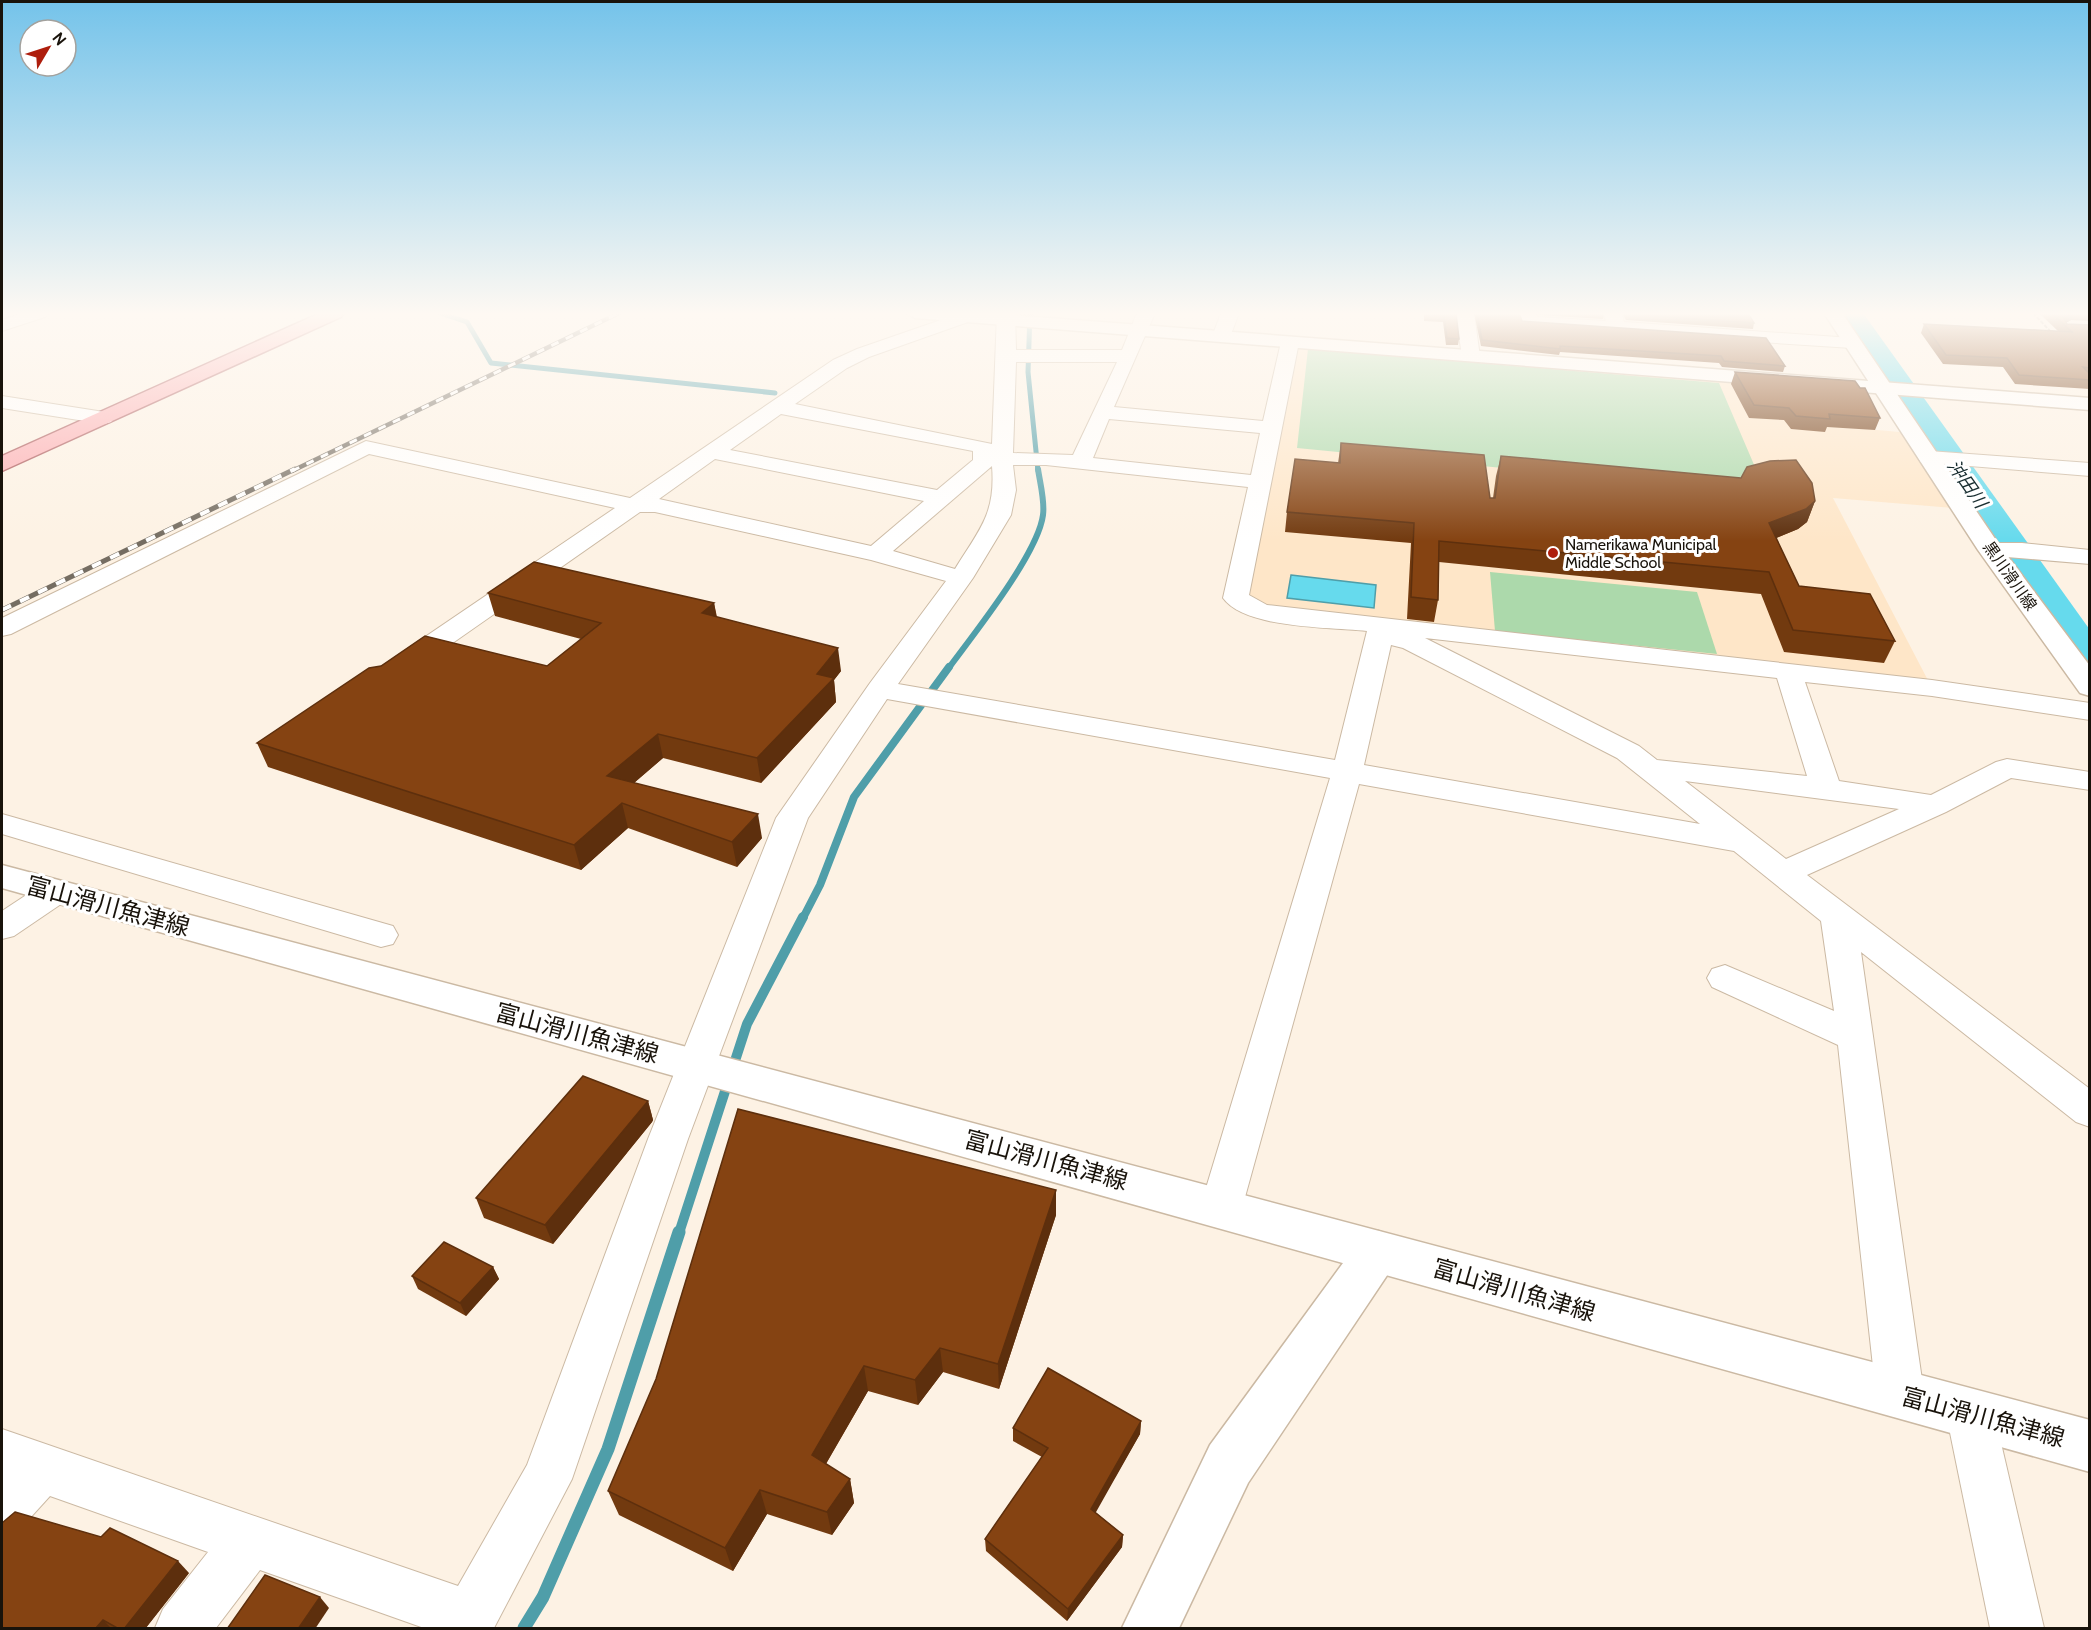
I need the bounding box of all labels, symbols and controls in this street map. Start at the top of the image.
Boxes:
north arrow [18,18,78,78]
text: N [48,29,70,49]
water label: 沖田川 [1943,456,1993,514]
place label: Namerikawa Municipal Middle School [1565,535,1717,572]
street label: 黒川滑川線 [1979,538,2041,614]
marker: Namerikawa Municipal Middle School [1546,546,1560,560]
street label: 富山滑川魚津線 [23,870,193,942]
street label: 富山滑川魚津線 [492,997,662,1069]
street label: 富山滑川魚津線 [961,1124,1131,1196]
street label: 富山滑川魚津線 [1429,1253,1599,1327]
street label: 富山滑川魚津線 [1898,1381,2068,1453]

